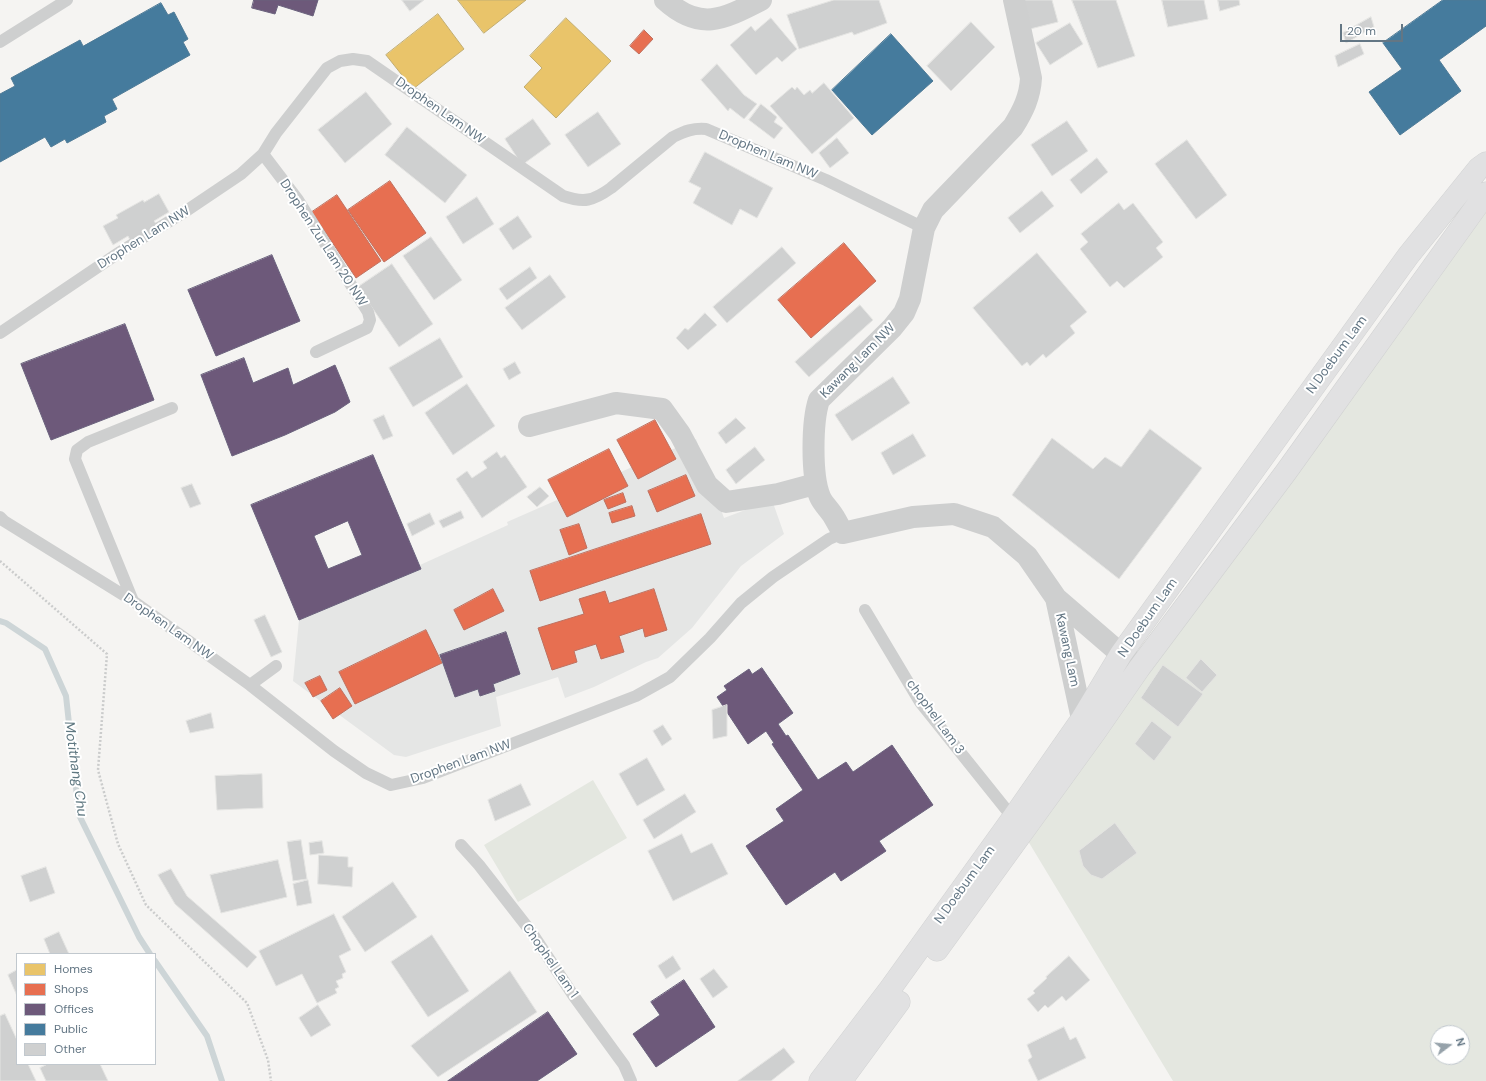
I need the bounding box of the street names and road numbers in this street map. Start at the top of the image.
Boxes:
street label: Drophen Lam NW [392,74,488,148]
street label: Drophen Lam NW [716,127,820,183]
street label: Drophen Zur Lam 20 NW [276,177,370,309]
street label: Drophen Lam NW [95,203,193,273]
street label: N Doebum Lam [1303,313,1371,397]
street label: Kawang Lam NW [817,320,899,402]
street label: N Doebum Lam [1115,576,1181,660]
street label: Drophen Lam NW [120,590,216,664]
street label: Kawang Lam [1052,612,1082,688]
street label: chophel Lam 3 [903,677,967,757]
street label: Drophen Lam NW [409,737,513,787]
street label: N Doebum Lam [931,843,999,927]
street label: Chophel Lam 1 [519,921,581,1001]

